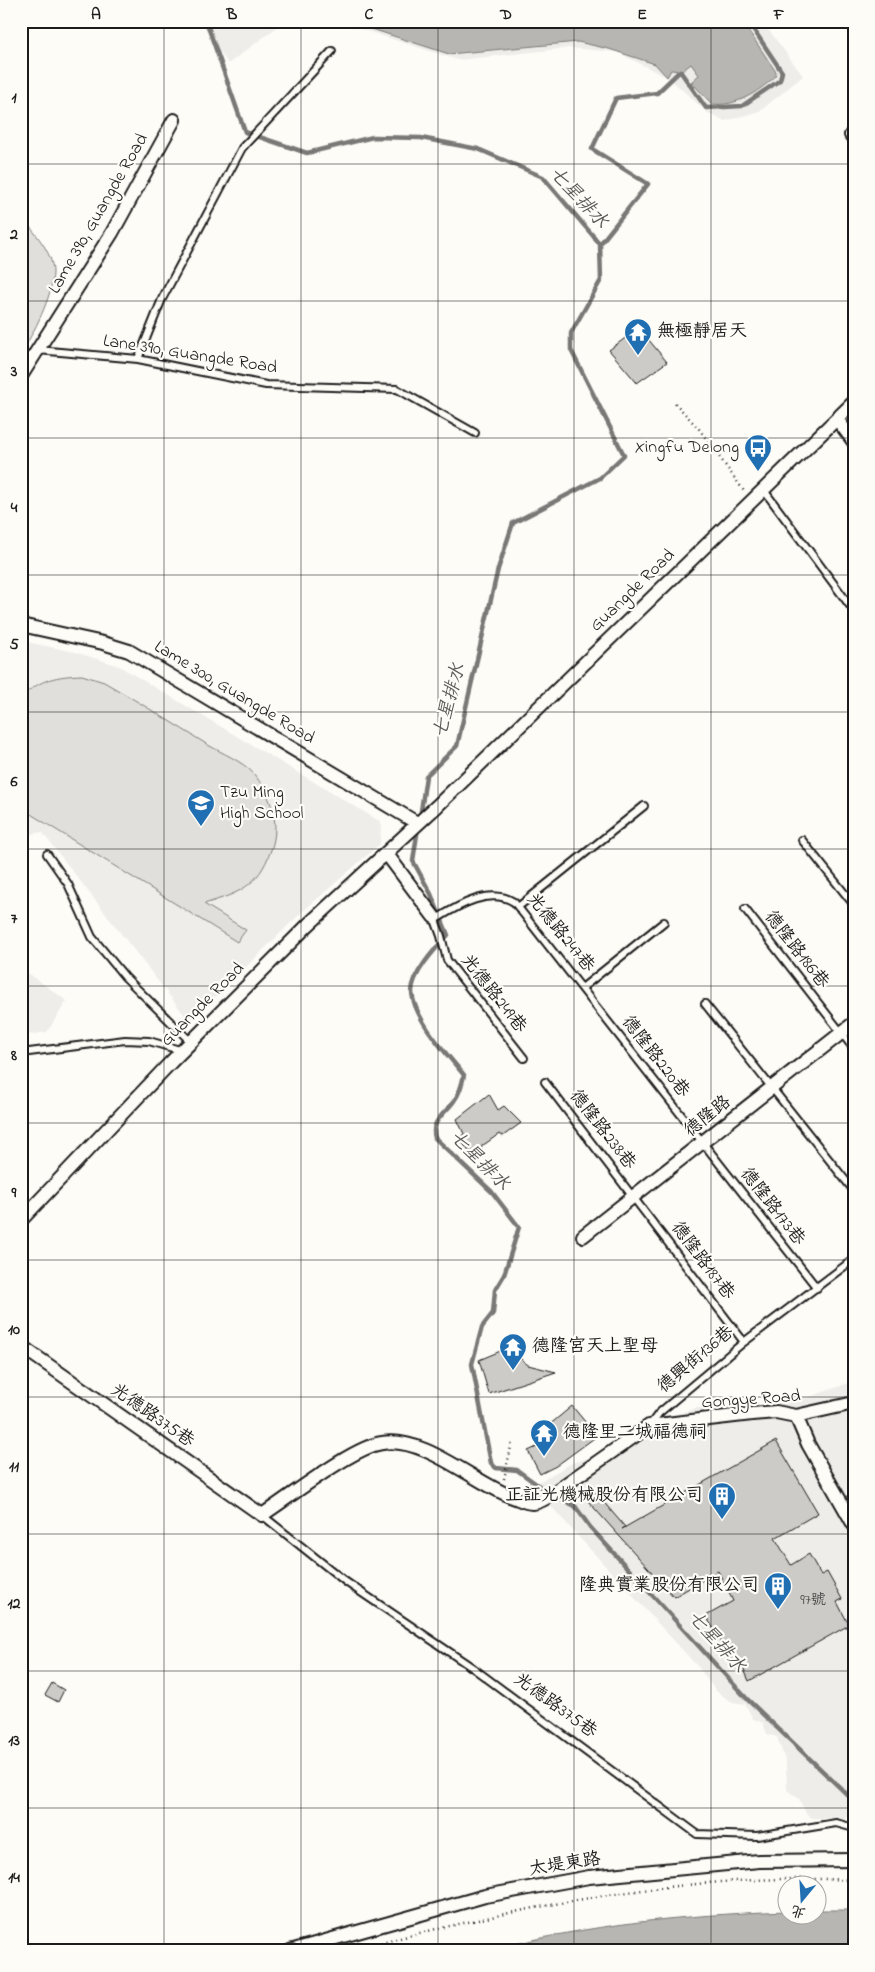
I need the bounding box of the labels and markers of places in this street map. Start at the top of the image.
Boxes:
temple icon: 無極靜居天 [623,317,653,356]
place label: 無極靜居天 [657,319,747,345]
bus stop icon: Xingfu Delong [743,433,773,472]
place label: Xingfu Delong [635,435,739,462]
place label: Tzu Ming High School [220,780,303,828]
school or university icon: Tzu Ming High School [186,788,216,827]
temple icon: 德隆宮天上聖母 [498,1332,528,1371]
place label: 德隆宮天上聖母 [532,1334,658,1360]
temple icon: 德隆里二城福德祠 [529,1418,559,1457]
place label: 德隆里二城福德祠 [563,1420,707,1446]
building icon: 正証光機械股份有限公司 [707,1481,737,1520]
place label: 正証光機械股份有限公司 [505,1483,703,1509]
building icon: 隆典實業股份有限公司 [763,1571,793,1610]
place label: 隆典實業股份有限公司 [579,1573,759,1599]

